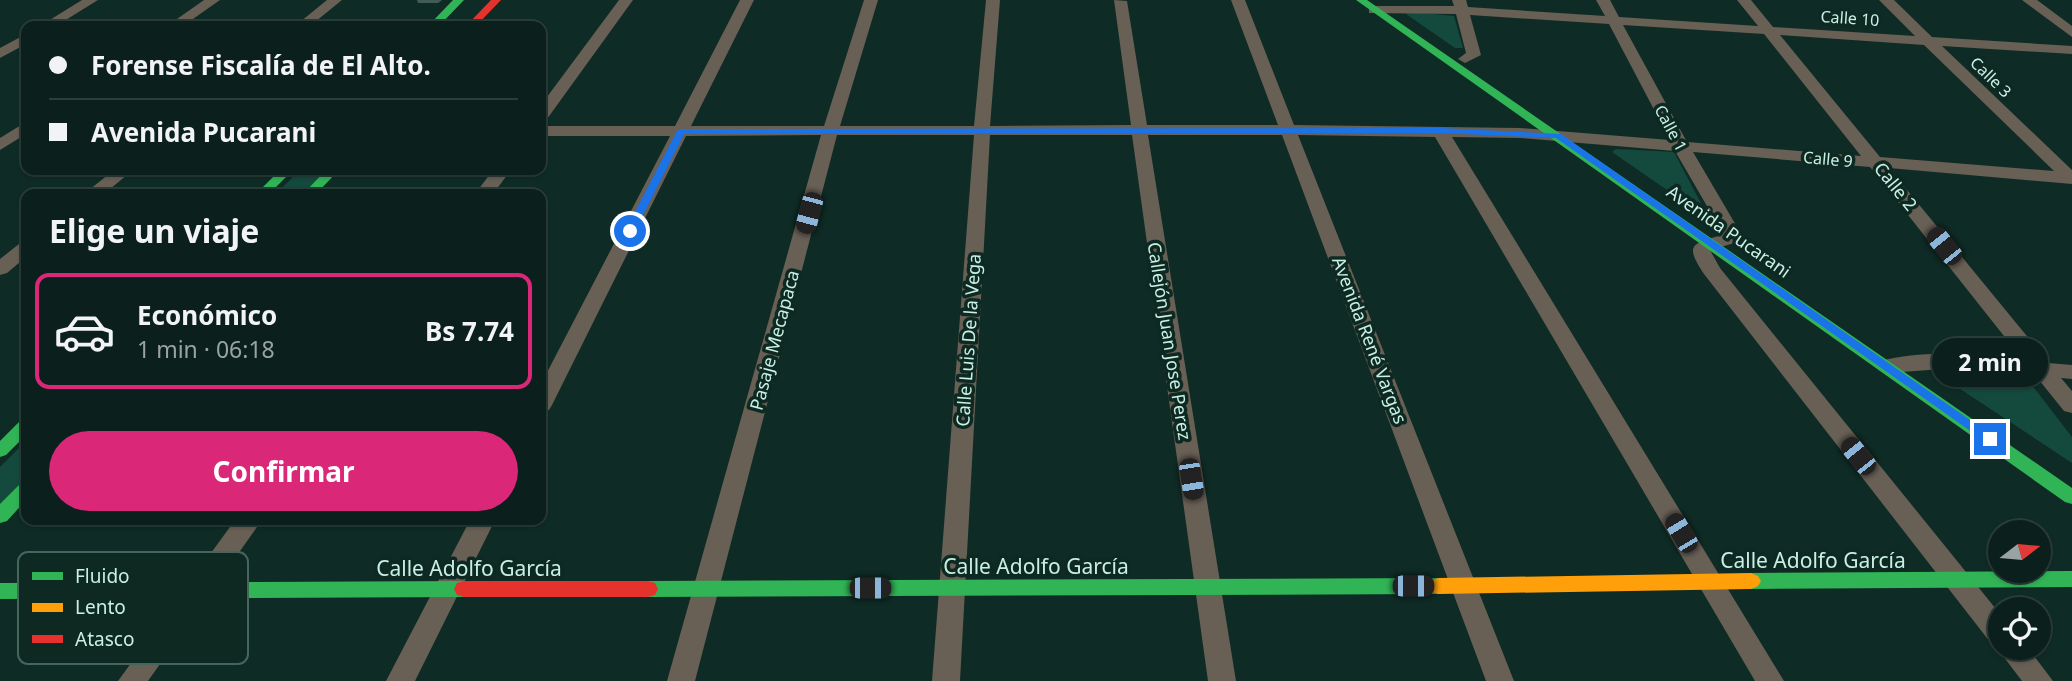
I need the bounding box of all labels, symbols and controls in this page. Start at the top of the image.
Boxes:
street label: Calle 10 [1820,5,1880,31]
text: Forense Fiscalía de El Alto. [91,47,431,83]
street label: Calle 3 [1965,52,2017,102]
street label: Calle 1 [1650,101,1692,155]
text: Avenida Pucarani [91,114,316,150]
street label: Calle 9 [1802,146,1854,172]
street label: Calle 2 [1869,157,1923,215]
street label: Avenida Pucarani [1662,179,1796,283]
car [794,190,825,236]
text: Elige un viaje [49,209,259,252]
route start [614,215,646,247]
car [1923,223,1966,269]
street label: Callejón Juan Jose Perez [1143,240,1197,442]
street label: Calle Luis De la Vega [950,253,986,427]
street label: Avenida René Vargas [1327,253,1413,427]
street label: Pasaje Mecapaca [744,267,804,413]
text: Económico [137,297,277,333]
icon: car [53,300,116,363]
text: Bs 7.74 [425,313,514,349]
text: 1 min · 06:18 [137,333,275,365]
callout: 2 min [1932,338,2048,386]
text: 2 min [1958,346,2022,378]
route end [1974,423,2006,455]
button: Confirmar [49,431,518,511]
car [1837,433,1880,479]
car [1178,457,1205,501]
car [1662,510,1701,556]
north arrow [1988,520,2051,583]
map controls [1988,520,2051,660]
street label: Calle Adolfo García [1720,546,1906,574]
legend [18,552,248,664]
street label: Calle Adolfo García [943,552,1129,580]
street label: Calle Adolfo García [376,554,562,582]
text: Fluido [75,563,130,589]
car [1393,576,1435,597]
car [850,578,892,599]
text: Lento [75,594,126,620]
button: locate [1988,597,2051,660]
text: Atasco [75,626,134,652]

